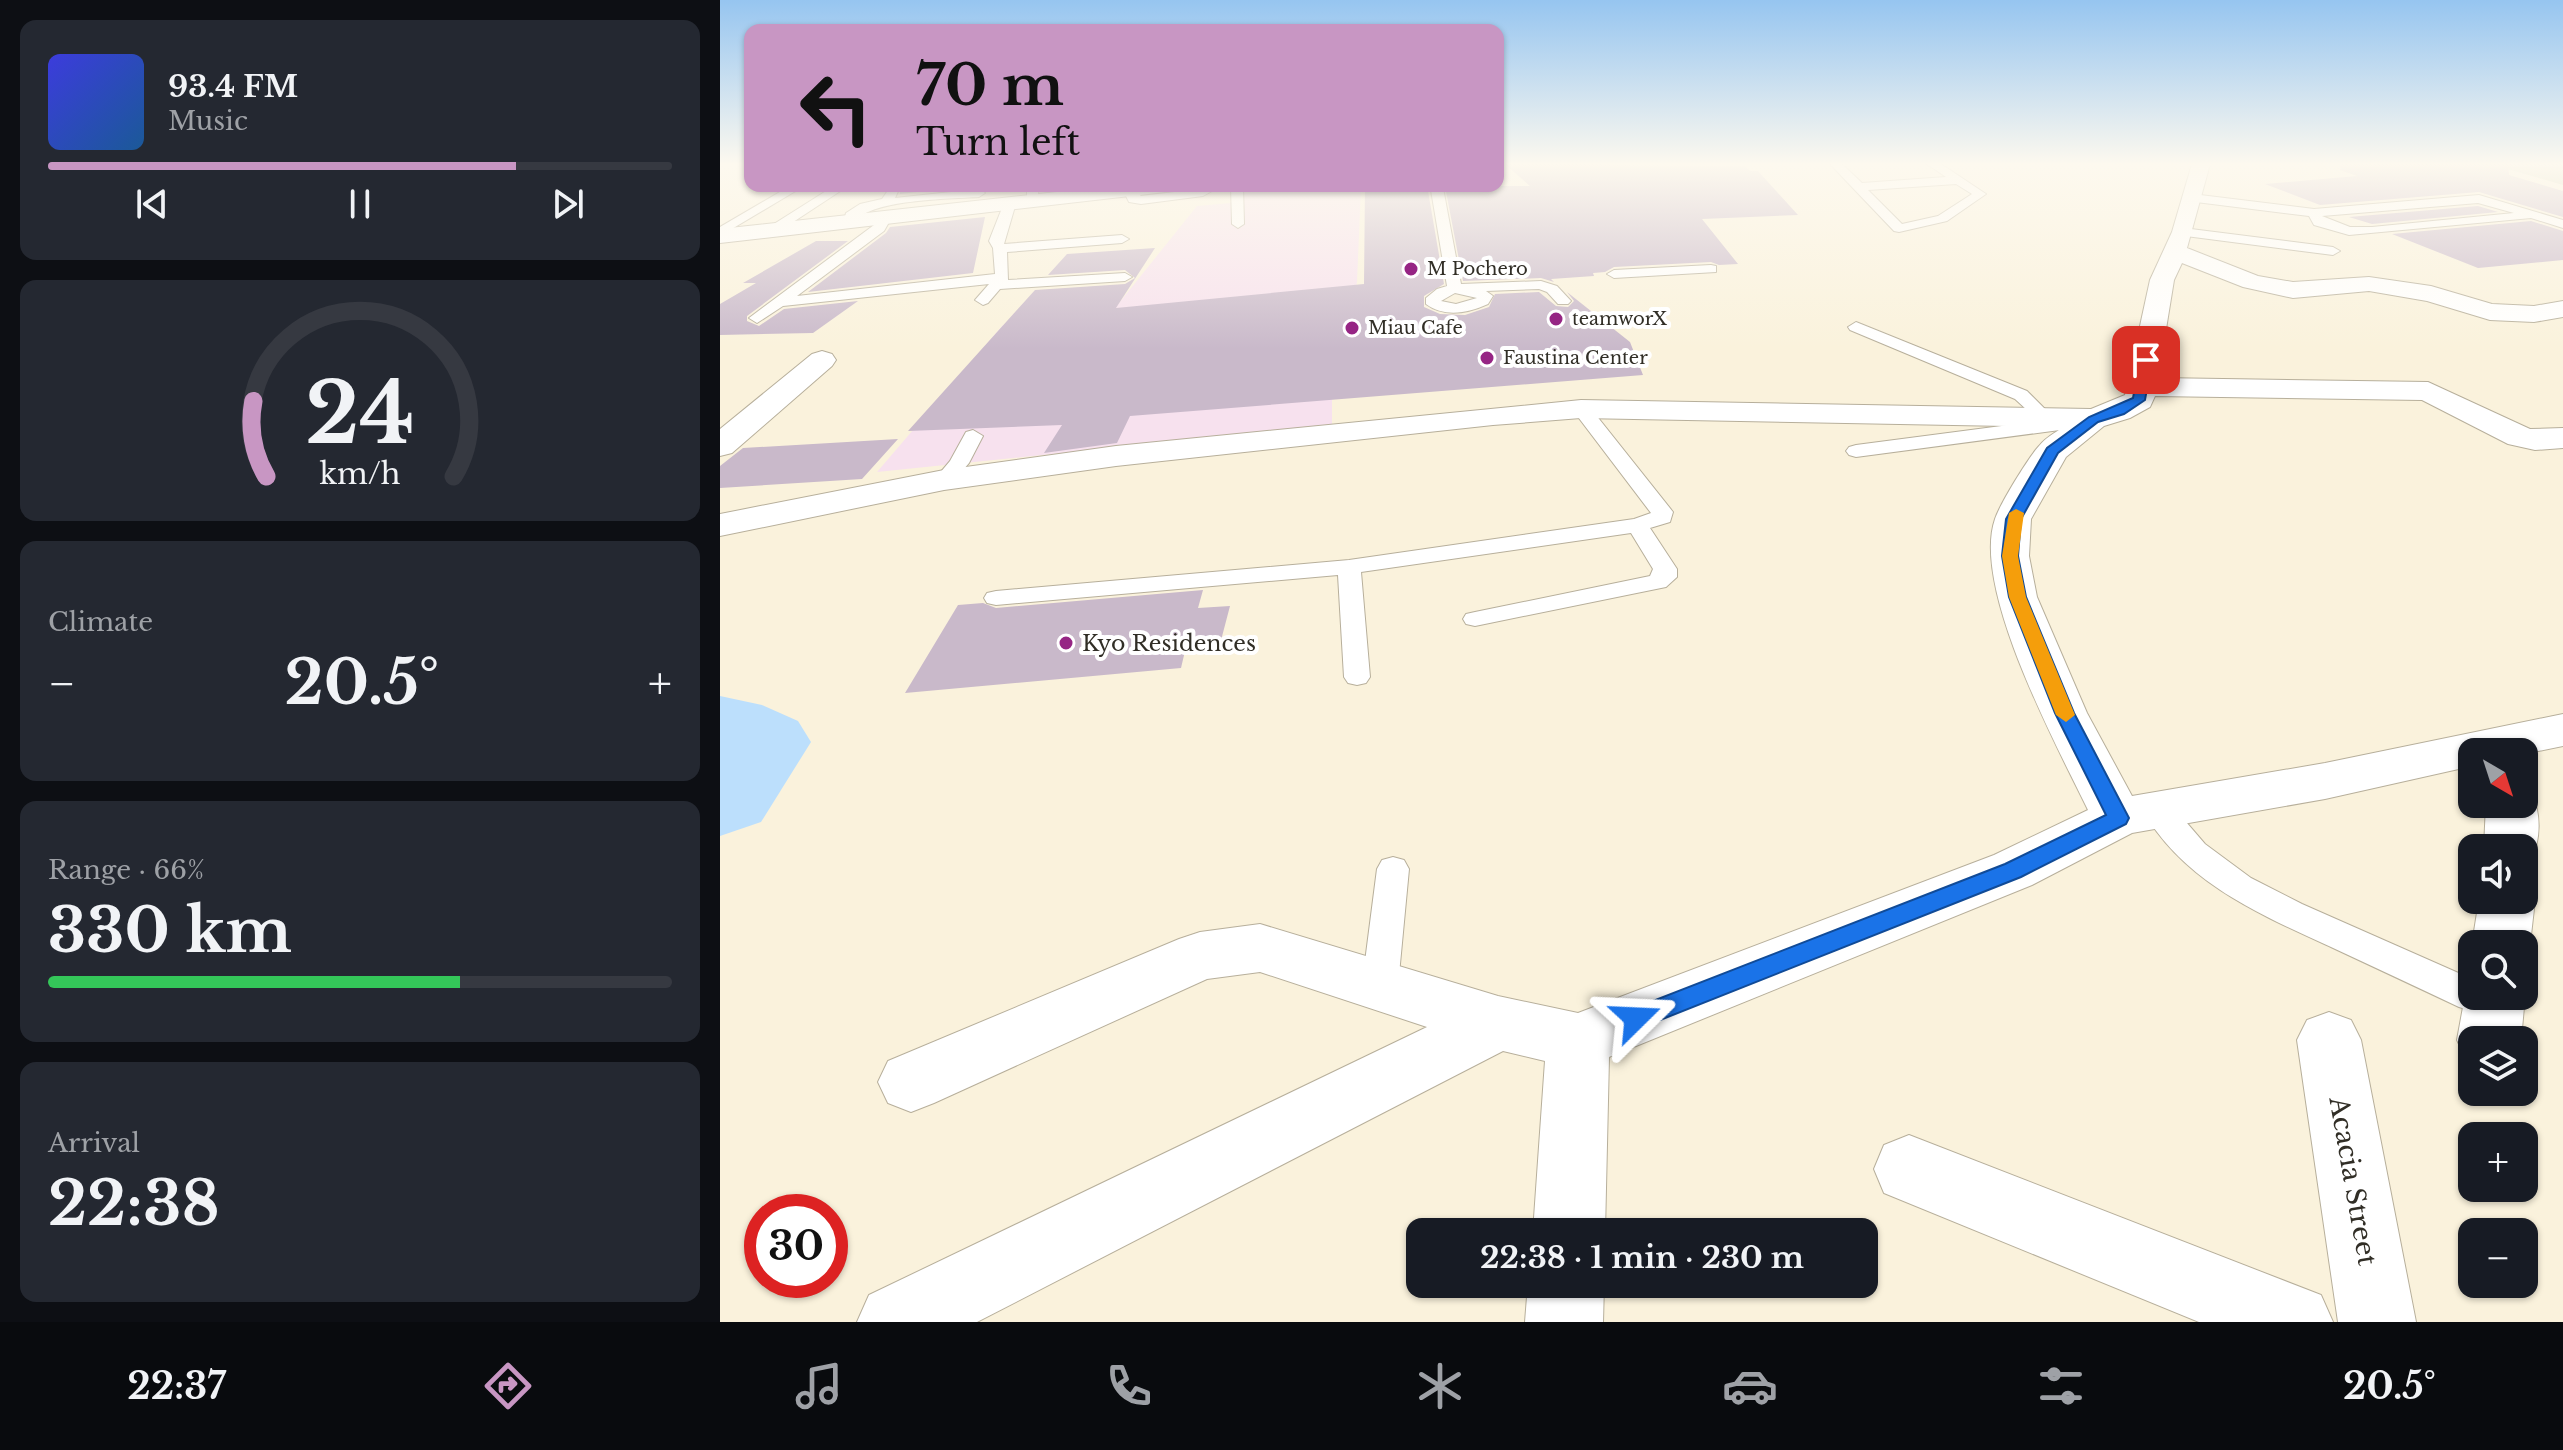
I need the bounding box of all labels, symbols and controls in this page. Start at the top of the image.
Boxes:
text: 70 m [916,51,1064,120]
icon: left [784,56,888,160]
text: 93.4 FM [168,68,298,105]
text: Music [168,105,248,137]
text: Turn left [916,120,1080,165]
icon: previous [130,182,174,226]
icon: pause [338,182,382,226]
icon: next [546,182,590,226]
place label: M Pochero [1427,258,1528,280]
marker: M Pochero [1402,260,1420,278]
place label: teamworX [1572,308,1667,330]
marker: teamworX [1547,310,1565,328]
place label: Miau Cafe [1368,317,1463,339]
marker: Miau Cafe [1343,319,1361,337]
pin [2112,326,2180,394]
icon: arrive [2124,338,2168,382]
place label: Faustina Center [1503,347,1648,369]
marker: Faustina Center [1478,349,1496,367]
text: 24 [305,361,415,464]
text: km/h [319,456,401,492]
text: Climate [48,606,153,638]
place label: Kyo Residences [1082,630,1256,657]
marker: Kyo Residences [1057,634,1075,652]
text: 20.5° [285,646,439,720]
text: − [48,656,76,711]
text: + [648,656,672,711]
north arrow [2458,738,2538,818]
map controls [2458,738,2538,1298]
button: sound [2458,834,2538,914]
text: Range · 66% [48,854,204,886]
text: 330 km [48,894,292,968]
button: search [2458,930,2538,1010]
position arrow [1594,976,1678,1060]
button: layers [2458,1026,2538,1106]
street label: Acacia Street [2322,1093,2384,1268]
button: + [2458,1122,2538,1202]
text: Arrival [48,1127,140,1159]
text: 22:38 [48,1167,219,1241]
speed limit sign: 30 [744,1194,848,1298]
button: − [2458,1218,2538,1298]
text: 22:38 · 1 min · 230 m [1480,1239,1804,1276]
icon: directions [480,1358,536,1414]
icon: music [791,1358,847,1414]
icon: phone [1101,1358,1157,1414]
icon: climate [1412,1358,1468,1414]
icon: car [1722,1358,1778,1414]
icon: filters [2033,1358,2089,1414]
text: 22:37 [127,1364,226,1409]
text: 20.5° [2343,1364,2436,1409]

